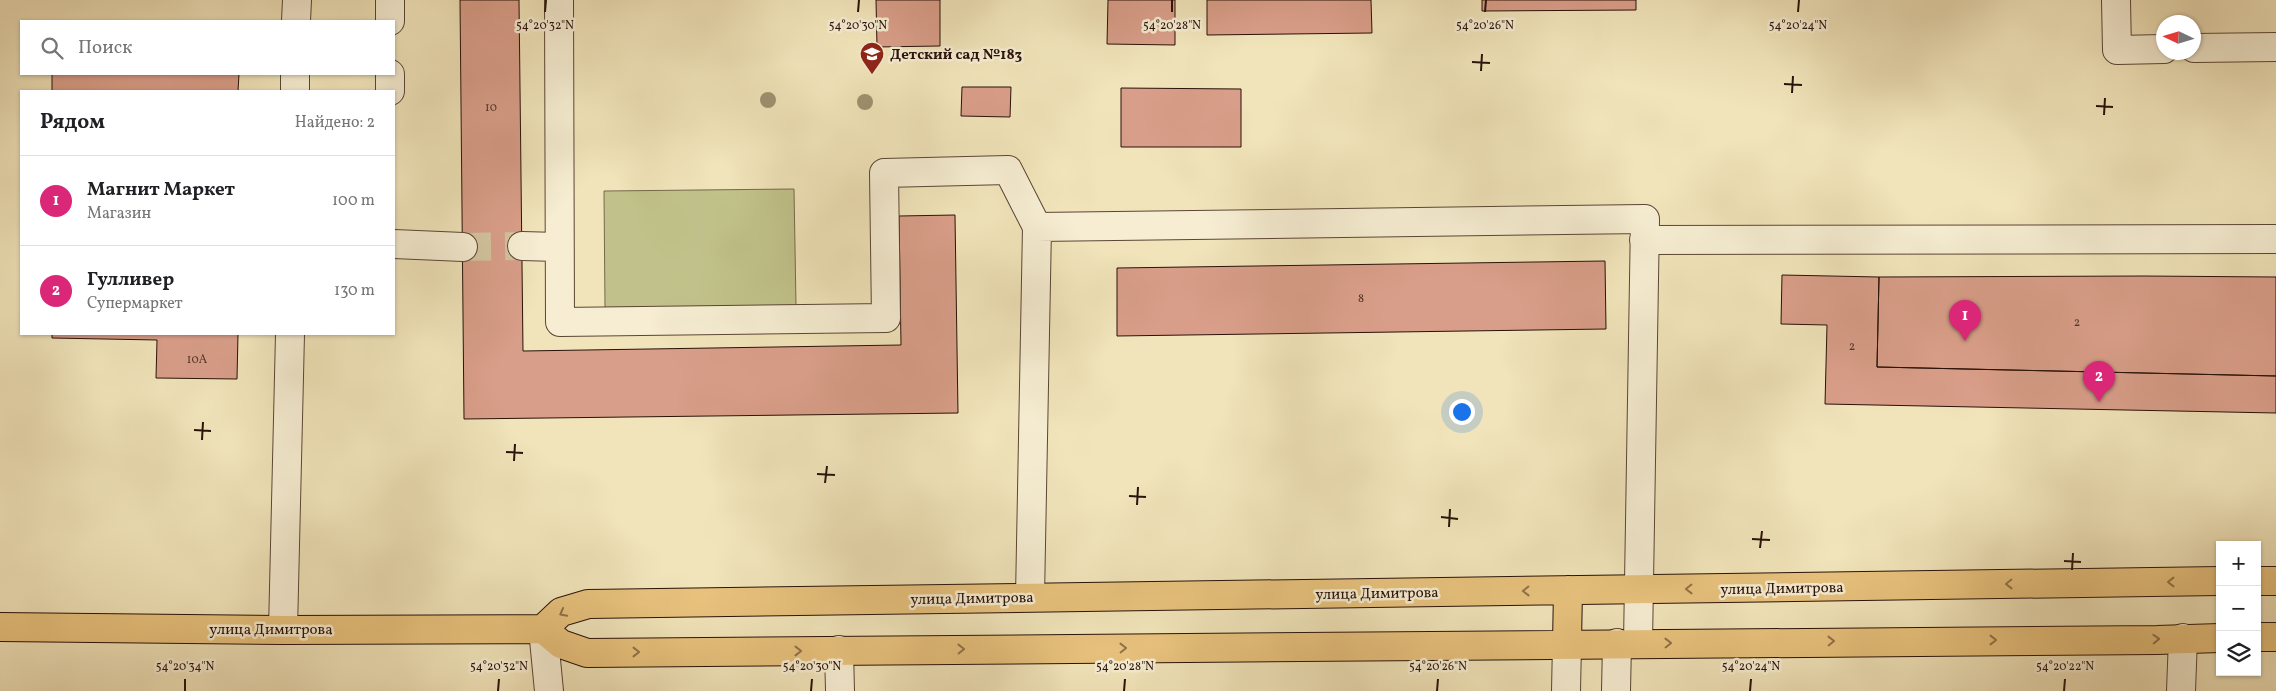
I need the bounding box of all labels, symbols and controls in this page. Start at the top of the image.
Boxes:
north arrow [2156,15,2201,60]
text: 54°20'32"N [516,18,574,34]
text: 54°20'30"N [829,18,887,34]
text: 54°20'28"N [1143,18,1201,34]
text: 54°20'26"N [1456,18,1514,34]
text: 54°20'24"N [1769,18,1827,34]
search box [20,20,395,75]
icon: search [38,34,66,62]
text: Поиск [78,35,132,61]
school or university icon: Детский сад №183 [859,41,885,75]
place label: Детский сад №183 [890,45,1023,66]
house number: 10 [485,100,497,116]
text: Рядом [40,108,105,137]
text: Найдено: 2 [295,112,375,134]
text: Магнит Маркет [87,177,235,203]
text: 1 [53,190,59,212]
text: 100 m [332,190,375,212]
text: Магазин [87,203,151,225]
text: Гулливер [87,267,174,293]
text: 2 [52,280,60,302]
text: 130 m [334,280,375,302]
house number: 8 [1358,291,1364,307]
text: Супермаркет [87,293,183,315]
pin: 1 [1949,300,1981,341]
house number: 2 [2074,315,2080,331]
house number: 2 [1849,339,1855,355]
house number: 10А [187,352,208,368]
pin: 2 [2083,361,2115,402]
your location [1449,399,1475,425]
map controls [2216,541,2261,676]
button: + [2216,541,2261,586]
one-way arrow [2167,577,2174,587]
street label: улица Димитрова [1720,578,1844,601]
one-way arrow [2004,579,2012,589]
street label: улица Димитрова [1315,583,1439,606]
one-way arrow [1684,584,1692,594]
one-way arrow [1522,586,1530,596]
button: − [2216,586,2261,631]
street label: улица Димитрова [910,588,1034,611]
one-way arrow [560,607,569,617]
street label: улица Димитрова [209,620,333,641]
button: layers [2216,631,2261,676]
one-way arrow [2152,634,2160,645]
one-way arrow [1990,635,1998,645]
one-way arrow [1828,636,1835,646]
one-way arrow [1665,638,1673,648]
one-way arrow [1119,642,1127,653]
one-way arrow [957,644,965,654]
one-way arrow [794,646,802,656]
one-way arrow [632,647,640,657]
text: 54°20'34"N [156,659,214,675]
text: 54°20'32"N [470,659,528,675]
text: 54°20'30"N [783,659,841,675]
text: 54°20'28"N [1096,659,1154,675]
text: 54°20'26"N [1409,659,1467,675]
text: 54°20'24"N [1722,659,1780,675]
text: 54°20'22"N [2036,659,2094,675]

